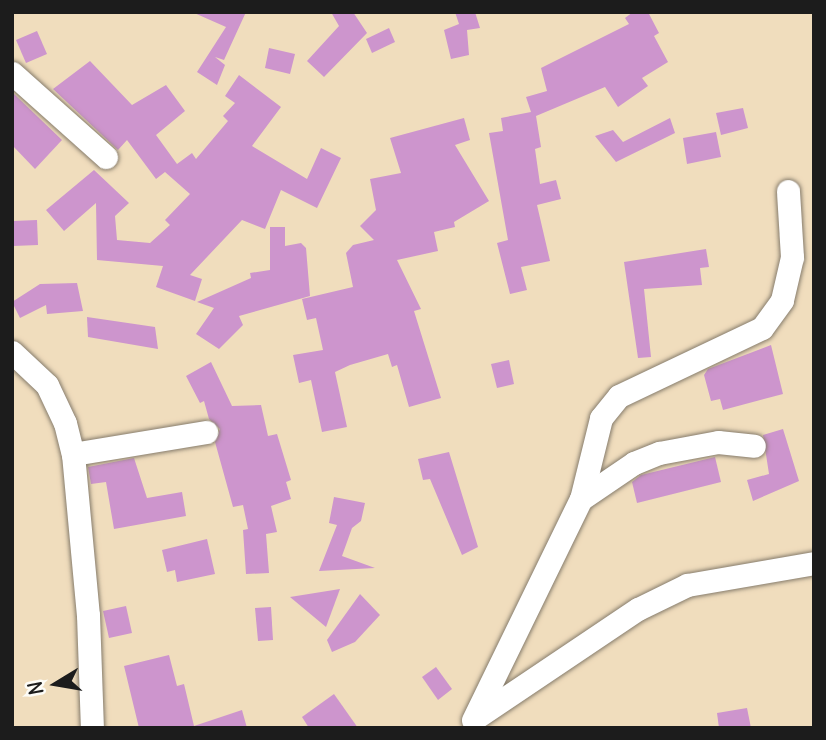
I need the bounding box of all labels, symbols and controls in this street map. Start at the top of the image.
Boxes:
north arrow [21,649,91,719]
text: N [22,679,48,697]

